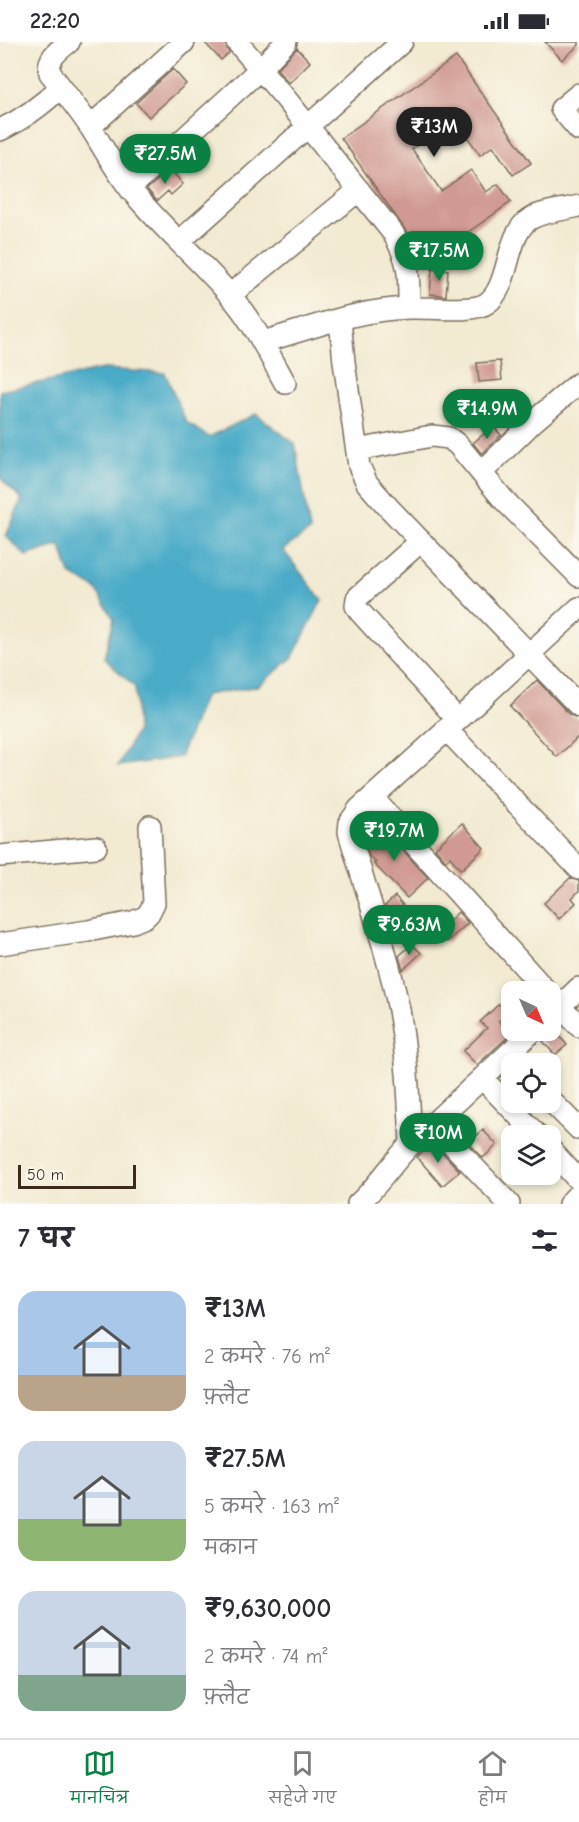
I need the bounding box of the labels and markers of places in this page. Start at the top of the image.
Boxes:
pin: ₹13M [398,107,470,158]
pin: ₹27.5M [116,134,214,185]
pin: ₹17.5M [390,231,488,282]
pin: ₹14.9M [438,389,536,440]
pin: ₹19.7M [345,811,443,862]
pin: ₹9.63M [360,905,458,956]
pin: ₹10M [402,1113,474,1164]

